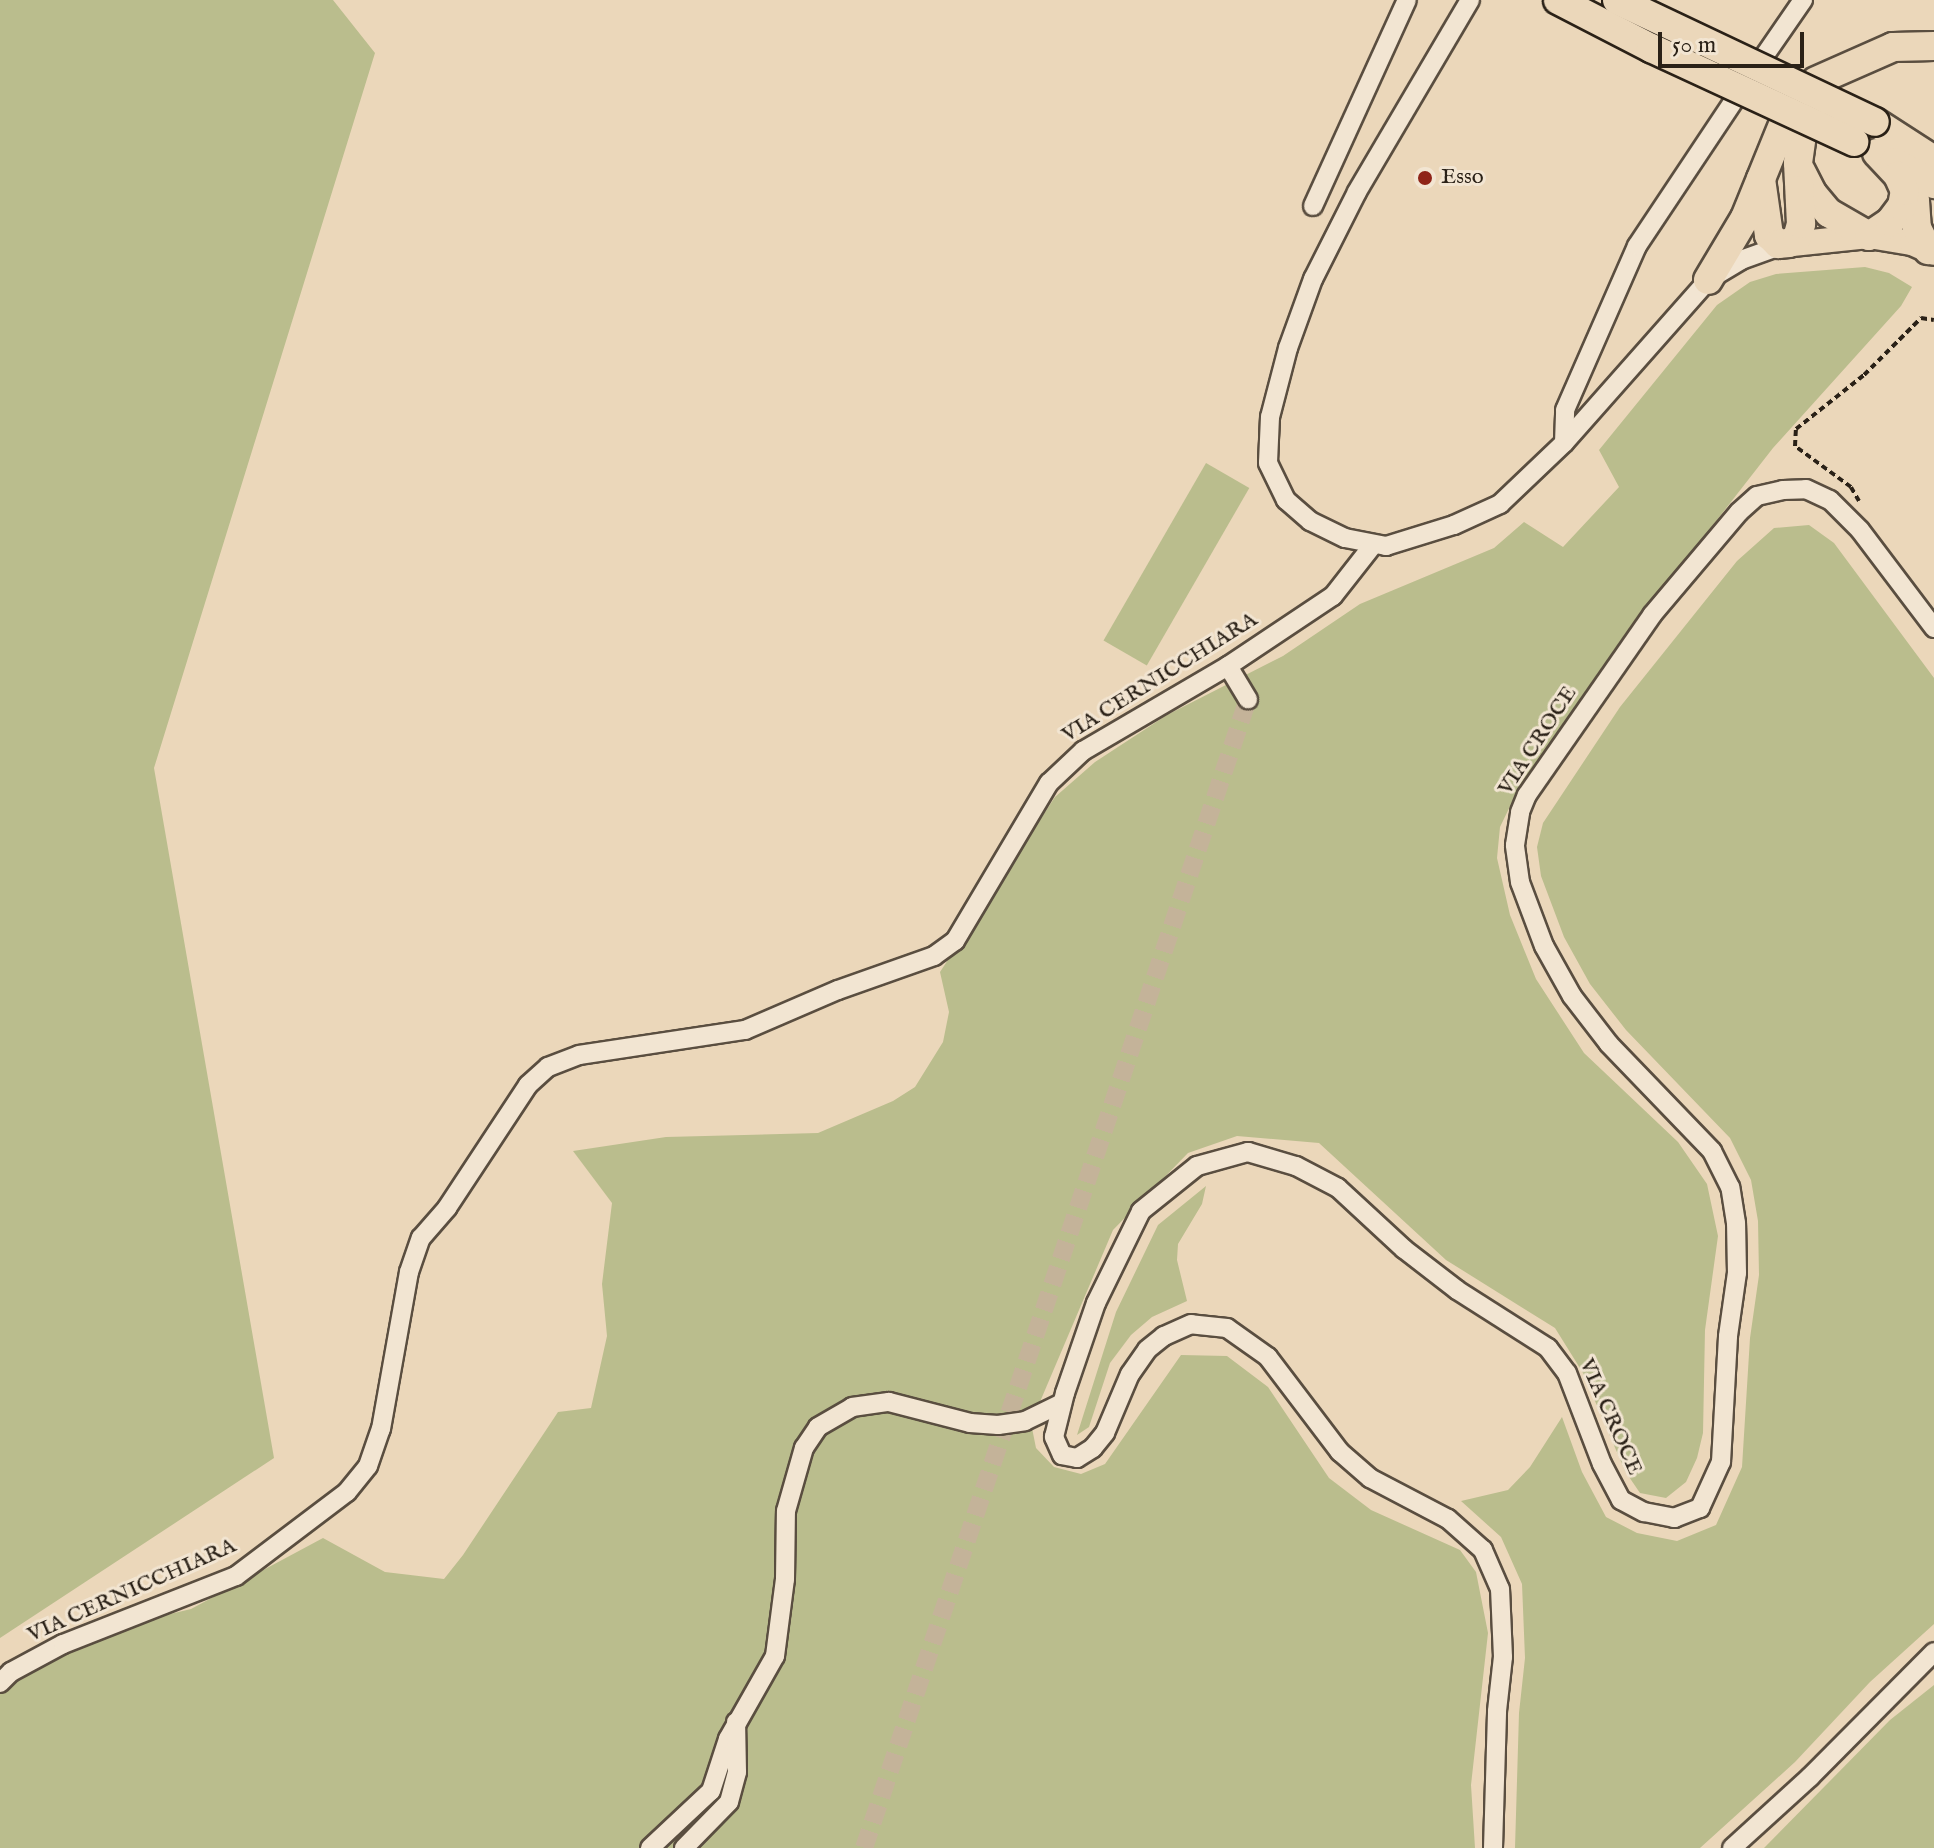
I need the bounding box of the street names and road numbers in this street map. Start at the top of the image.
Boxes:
street label: VIA CERNICCHIARA [1057,607,1263,749]
street label: VIA CROCE [1493,682,1583,800]
street label: VIA CROCE [1573,1355,1647,1479]
street label: VIA CERNICCHIARA [24,1533,240,1649]

